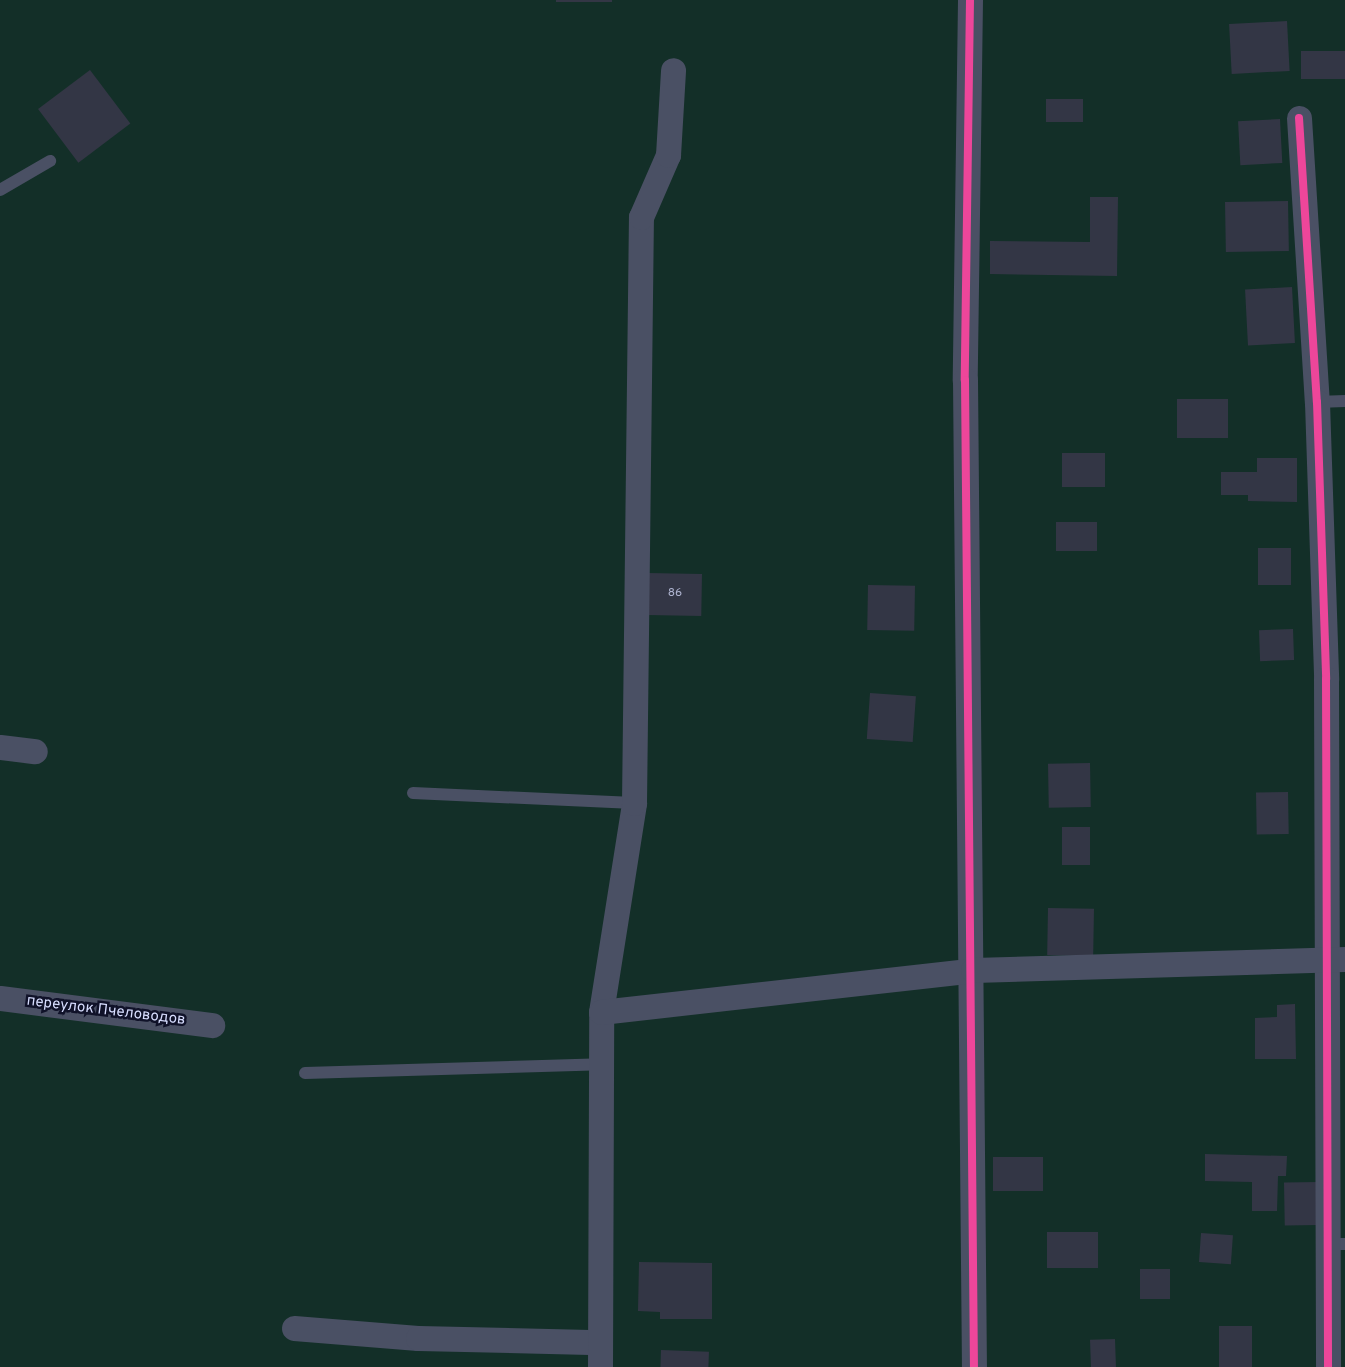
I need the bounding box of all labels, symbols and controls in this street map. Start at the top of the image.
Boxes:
house number: 86 [668,587,682,601]
street label: переулок Пчеловодов [26,992,186,1030]

